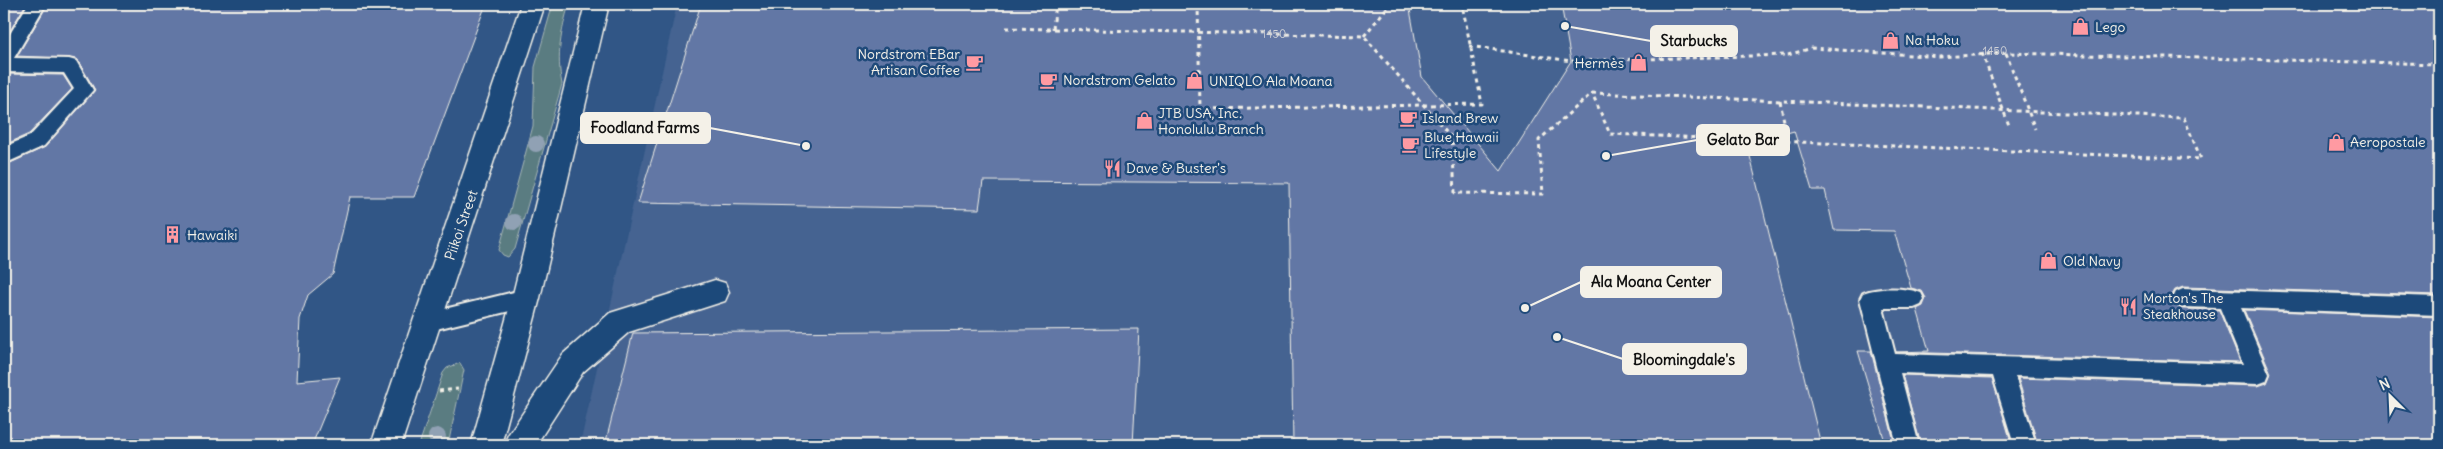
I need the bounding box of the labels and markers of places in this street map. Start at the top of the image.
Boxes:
shop icon: Lego [2071,17,2091,37]
place label: Lego [2095,18,2126,36]
callout: Starbucks [1651,26,1737,56]
shop icon: Na Hoku [1881,30,1901,50]
place label: Na Hoku [1905,31,1959,49]
place label: Nordstrom EBar Artisan Coffee [858,45,960,79]
cafe icon: Nordstrom EBar Artisan Coffee [964,52,984,72]
shop icon: Hermès [1628,53,1648,73]
place label: Hermès [1575,54,1624,72]
cafe icon: Nordstrom Gelato [1039,70,1059,90]
place label: Nordstrom Gelato [1063,71,1176,89]
shop icon: UNIQLO Ala Moana [1185,71,1205,91]
place label: UNIQLO Ala Moana [1209,72,1333,90]
place label: JTB USA, Inc. Honolulu Branch [1158,104,1264,138]
cafe icon: Island Brew [1398,108,1418,128]
place label: Island Brew [1422,109,1498,127]
shop icon: JTB USA, Inc. Honolulu Branch [1134,111,1154,131]
callout: Foodland Farms [581,113,710,143]
callout: Gelato Bar [1697,125,1789,155]
place label: Blue Hawaii Lifestyle [1424,128,1499,162]
shop icon: Aeropostale [2326,132,2346,152]
place label: Aeropostale [2350,133,2426,151]
cafe icon: Blue Hawaii Lifestyle [1400,135,1420,155]
restaurant icon: Dave & Buster's [1102,158,1122,178]
place label: Dave & Buster's [1126,159,1226,177]
building icon: Hawaiki [163,225,183,245]
place label: Hawaiki [187,226,237,244]
shop icon: Old Navy [2039,251,2059,271]
place label: Old Navy [2063,252,2121,270]
callout: Ala Moana Center [1581,267,1721,297]
place label: Morton's The Steakhouse [2143,289,2224,323]
restaurant icon: Morton's The Steakhouse [2119,296,2139,316]
callout: Bloomingdale's [1623,344,1746,374]

